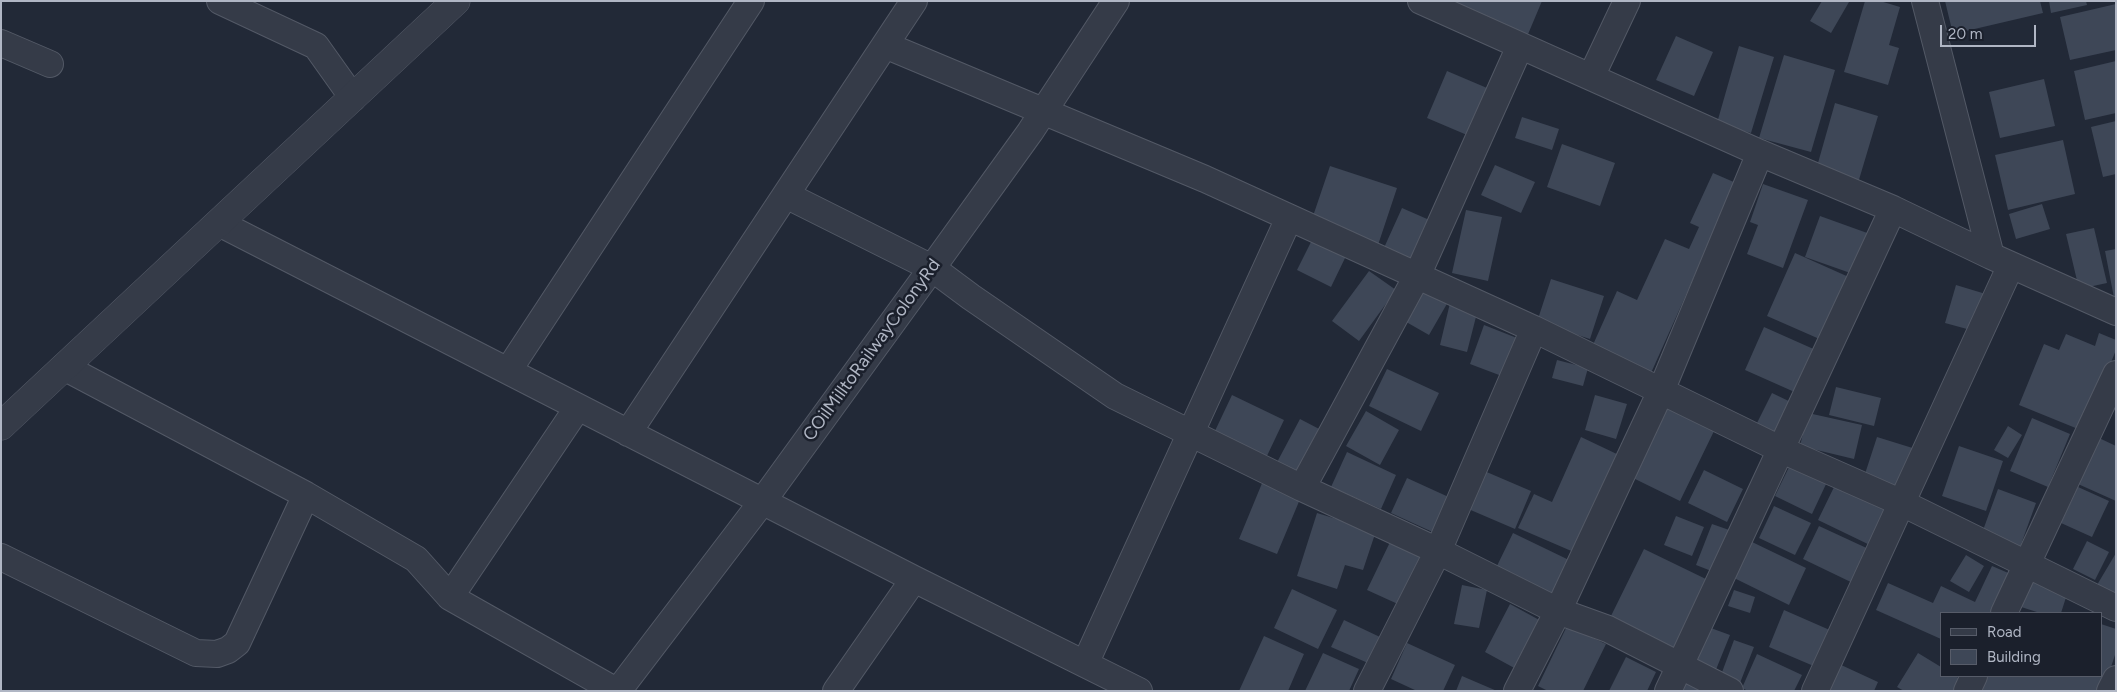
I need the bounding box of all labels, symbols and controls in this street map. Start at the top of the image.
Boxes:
scale bar [1942,15,2038,47]
text: 20 m [1948,25,1982,43]
street label: COilMilltoRailwayColonyRd [799,255,945,445]
legend [1940,612,2102,677]
text: Road [1987,623,2022,641]
text: Building [1987,648,2041,666]

